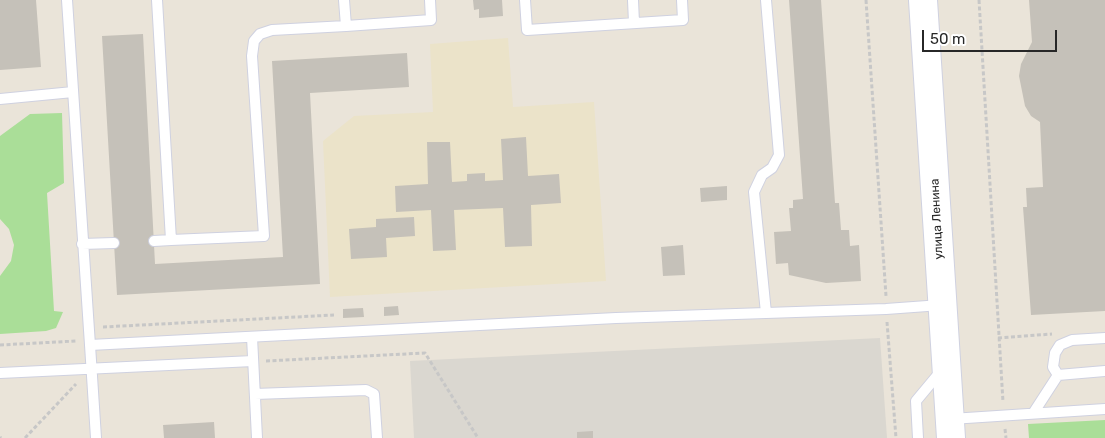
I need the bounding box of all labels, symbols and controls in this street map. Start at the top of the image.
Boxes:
scale bar [925,20,1060,52]
text: 50 m [930,30,965,48]
street label: улица Ленина [928,178,946,260]

